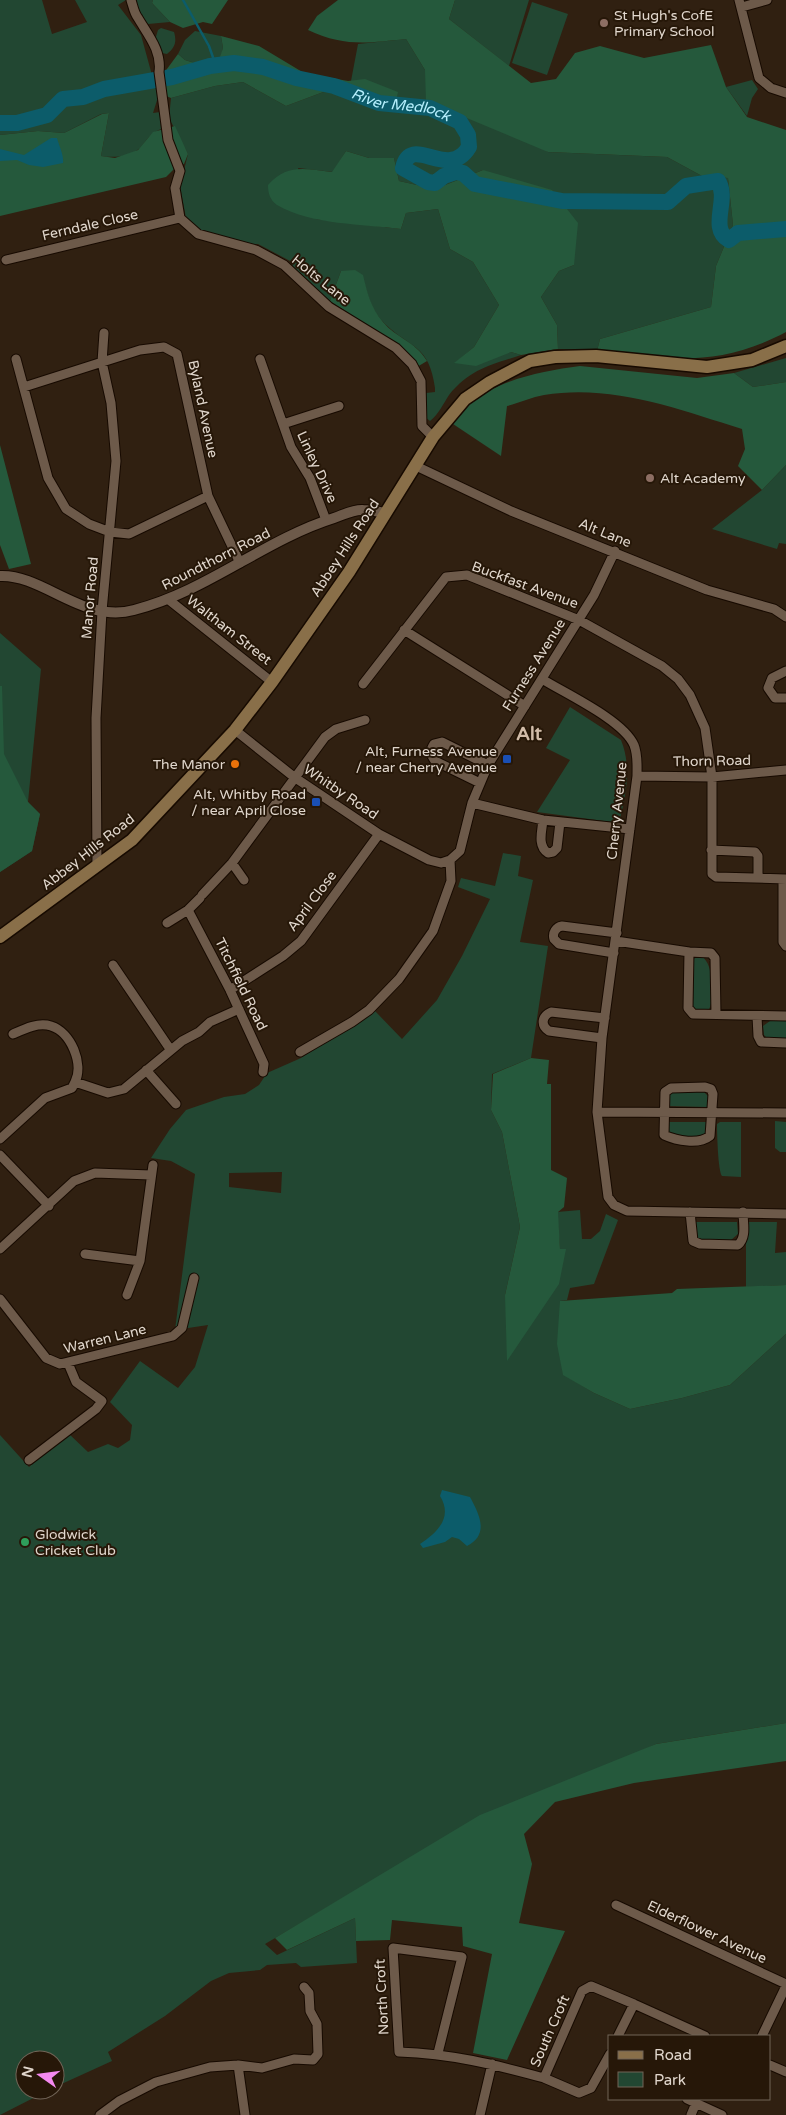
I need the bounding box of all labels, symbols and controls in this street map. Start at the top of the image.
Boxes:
place label: St Hugh's CofE Primary School [614,7,715,40]
marker: St Hugh's CofE Primary School [598,17,610,29]
water label: River Medlock [349,84,455,126]
street label: Ferndale Close [40,206,140,244]
street label: Holts Lane [288,251,354,309]
street label: Byland Avenue [184,359,222,460]
street label: Linley Drive [293,428,341,506]
place label: Alt Academy [660,470,746,487]
marker: Alt Academy [644,472,656,484]
street label: Abbey Hills Road [307,496,383,600]
street label: Alt Lane [576,515,634,551]
street label: Roundthorn Road [159,524,273,594]
street label: Manor Road [78,556,102,640]
street label: Buckfast Avenue [469,558,581,612]
street label: Waltham Street [183,592,275,669]
street label: Furness Avenue [499,616,569,714]
district label: Alt [516,723,543,745]
place label: Alt, Furness Avenue / near Cherry Avenue [356,743,497,776]
street label: Thorn Road [673,752,751,770]
marker: Alt, Furness Avenue / near Cherry Avenue [501,753,513,765]
place label: The Manor [153,756,226,773]
marker: The Manor [229,758,241,770]
street label: Whitby Road [300,761,382,823]
street label: Cherry Avenue [603,761,631,861]
place label: Alt, Whitby Road / near April Close [191,786,306,819]
marker: Alt, Whitby Road / near April Close [310,796,322,808]
street label: Abbey Hills Road [38,810,138,894]
street label: April Close [284,867,340,935]
street label: Titchfield Road [211,935,271,1033]
street label: Warren Lane [62,1321,148,1357]
place label: Glodwick Cricket Club [35,1526,116,1559]
marker: Glodwick Cricket Club [19,1536,31,1548]
street label: Elderflower Avenue [645,1897,770,1967]
street label: North Croft [371,1958,392,2036]
street label: South Croft [527,1992,574,2070]
legend [608,2035,771,2100]
text: Road [654,2046,692,2064]
north arrow [15,2050,65,2100]
text: N [18,2064,37,2079]
text: Park [654,2071,686,2089]

